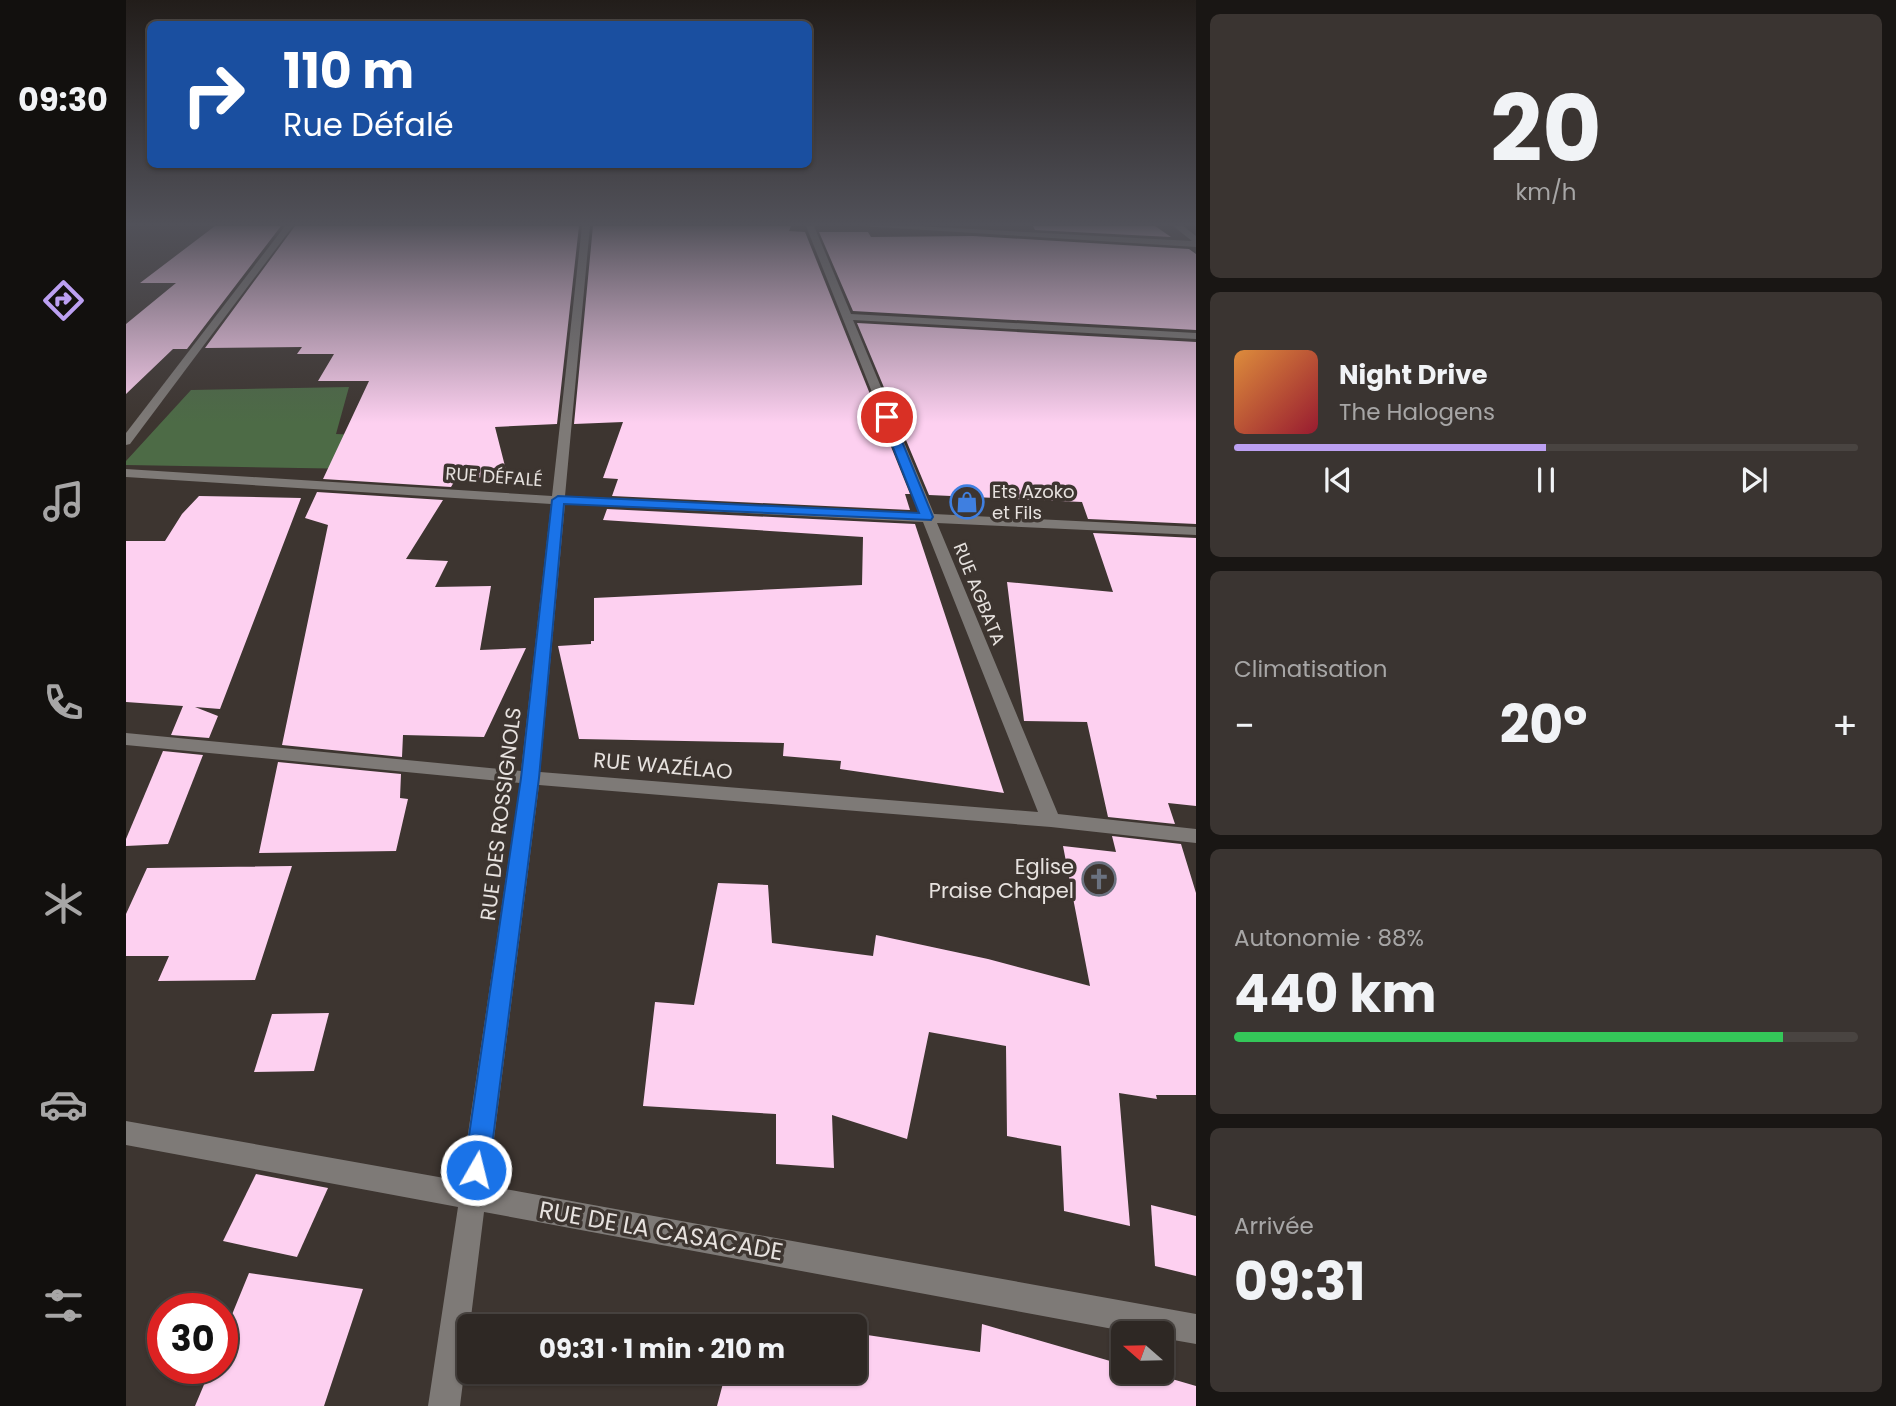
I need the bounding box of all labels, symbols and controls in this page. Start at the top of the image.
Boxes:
text: 110 m [283,37,414,105]
icon: right [168,49,259,140]
text: 20 [1490,65,1602,193]
text: 09:30 [18,77,108,122]
text: Rue Défalé [283,102,454,147]
text: km/h [1515,176,1577,208]
icon: directions [39,276,88,325]
text: Night Drive [1339,357,1487,393]
pin [857,387,917,447]
text: The Halogens [1339,396,1495,428]
icon: arrive [868,398,906,436]
street label: RUE DÉFALÉ [445,461,543,492]
icon: previous [1319,461,1357,499]
icon: pause [1527,461,1565,499]
icon: next [1735,461,1773,499]
icon: music [39,477,88,526]
place label: Ets Azoko et Fils [992,479,1075,525]
shop icon: Ets Azoko et Fils [948,483,986,521]
street label: RUE AGBATA [948,539,1011,649]
text: Climatisation [1234,653,1387,685]
icon: phone [39,678,88,727]
text: 20° [1500,688,1587,761]
text: − [1234,699,1255,752]
text: + [1832,699,1858,752]
street label: RUE DES ROSSIGNOLS [473,705,528,922]
street label: RUE WAZÉLAO [592,745,734,786]
place label: Eglise Praise Chapel [929,852,1074,905]
church icon: Eglise Praise Chapel [1080,860,1118,898]
icon: climate [39,879,88,928]
text: Autonomie · 88% [1234,922,1424,954]
text: 440 km [1234,957,1437,1030]
icon: car [39,1080,88,1129]
position arrow [439,1133,513,1207]
street label: RUE DE LA CASACADE [537,1193,786,1268]
text: Arrivée [1234,1210,1314,1242]
text: 09:31 [1234,1245,1366,1318]
icon: filters [39,1281,88,1330]
speed limit sign: 30 [147,1293,238,1384]
north arrow [1111,1321,1174,1384]
map controls [1111,1321,1174,1384]
text: 09:31 · 1 min · 210 m [539,1331,785,1367]

